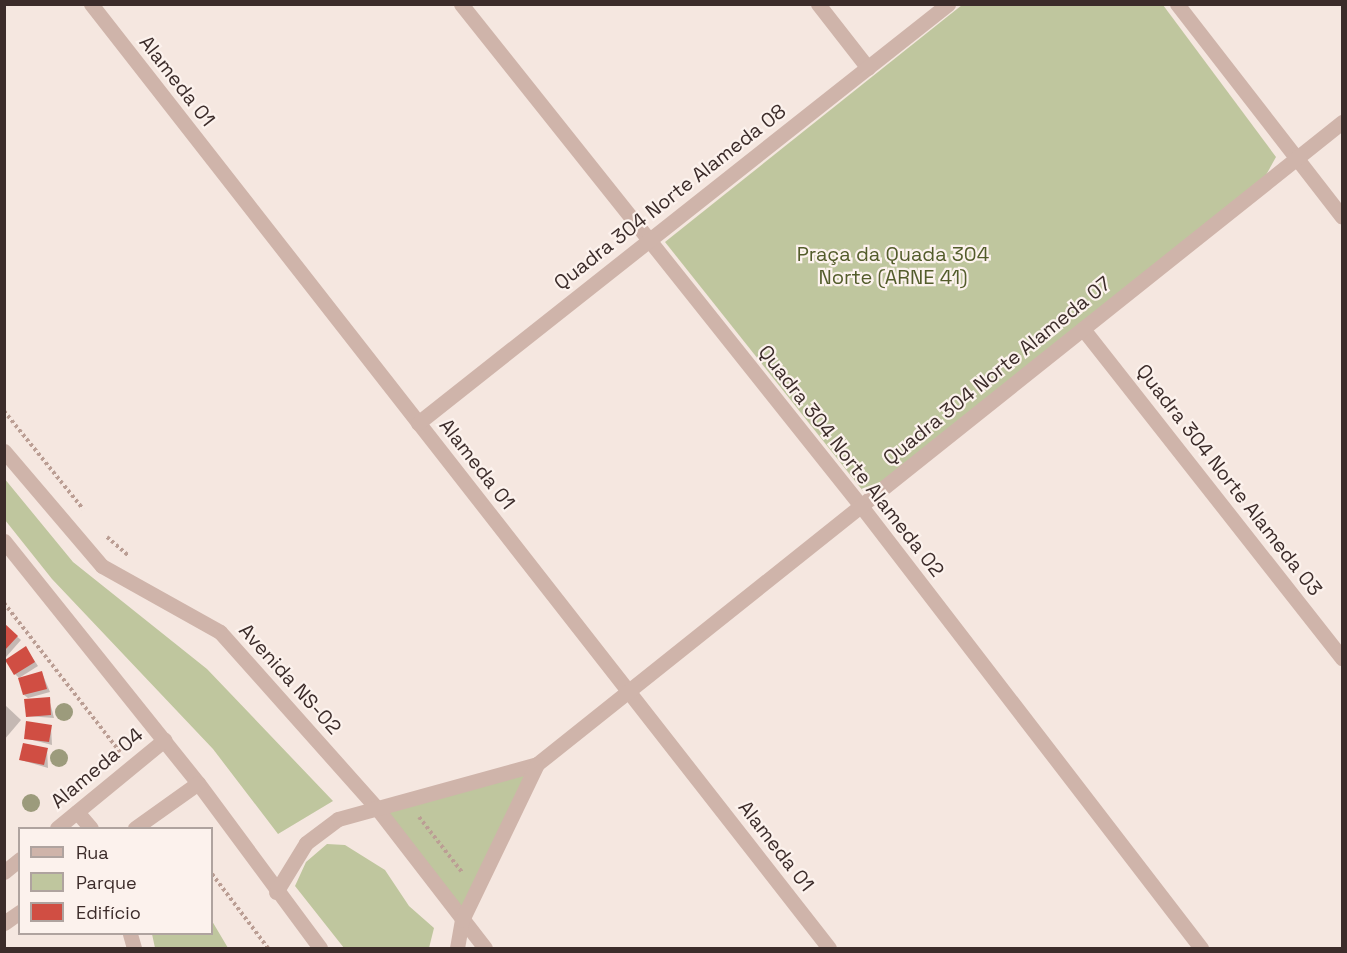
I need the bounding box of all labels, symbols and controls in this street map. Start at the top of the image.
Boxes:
street label: Alameda 01 [134,31,220,131]
street label: Quadra 304 Norte Alameda 08 [549,99,791,295]
park label: Praça da Quada 304 Norte (ARNE 41) [797,242,989,289]
street label: Quadra 304 Norte Alameda 07 [878,272,1116,470]
street label: Quadra 304 Norte Alameda 02 [753,340,949,582]
street label: Quadra 304 Norte Alameda 03 [1131,359,1327,601]
street label: Alameda 01 [434,414,520,514]
street label: Avenida NS-02 [234,619,346,739]
street label: Alameda 04 [46,723,148,813]
street label: Alameda 01 [733,796,819,896]
legend [18,827,213,935]
text: Rua [76,841,109,864]
text: Parque [76,871,137,894]
text: Edifício [76,901,141,924]

